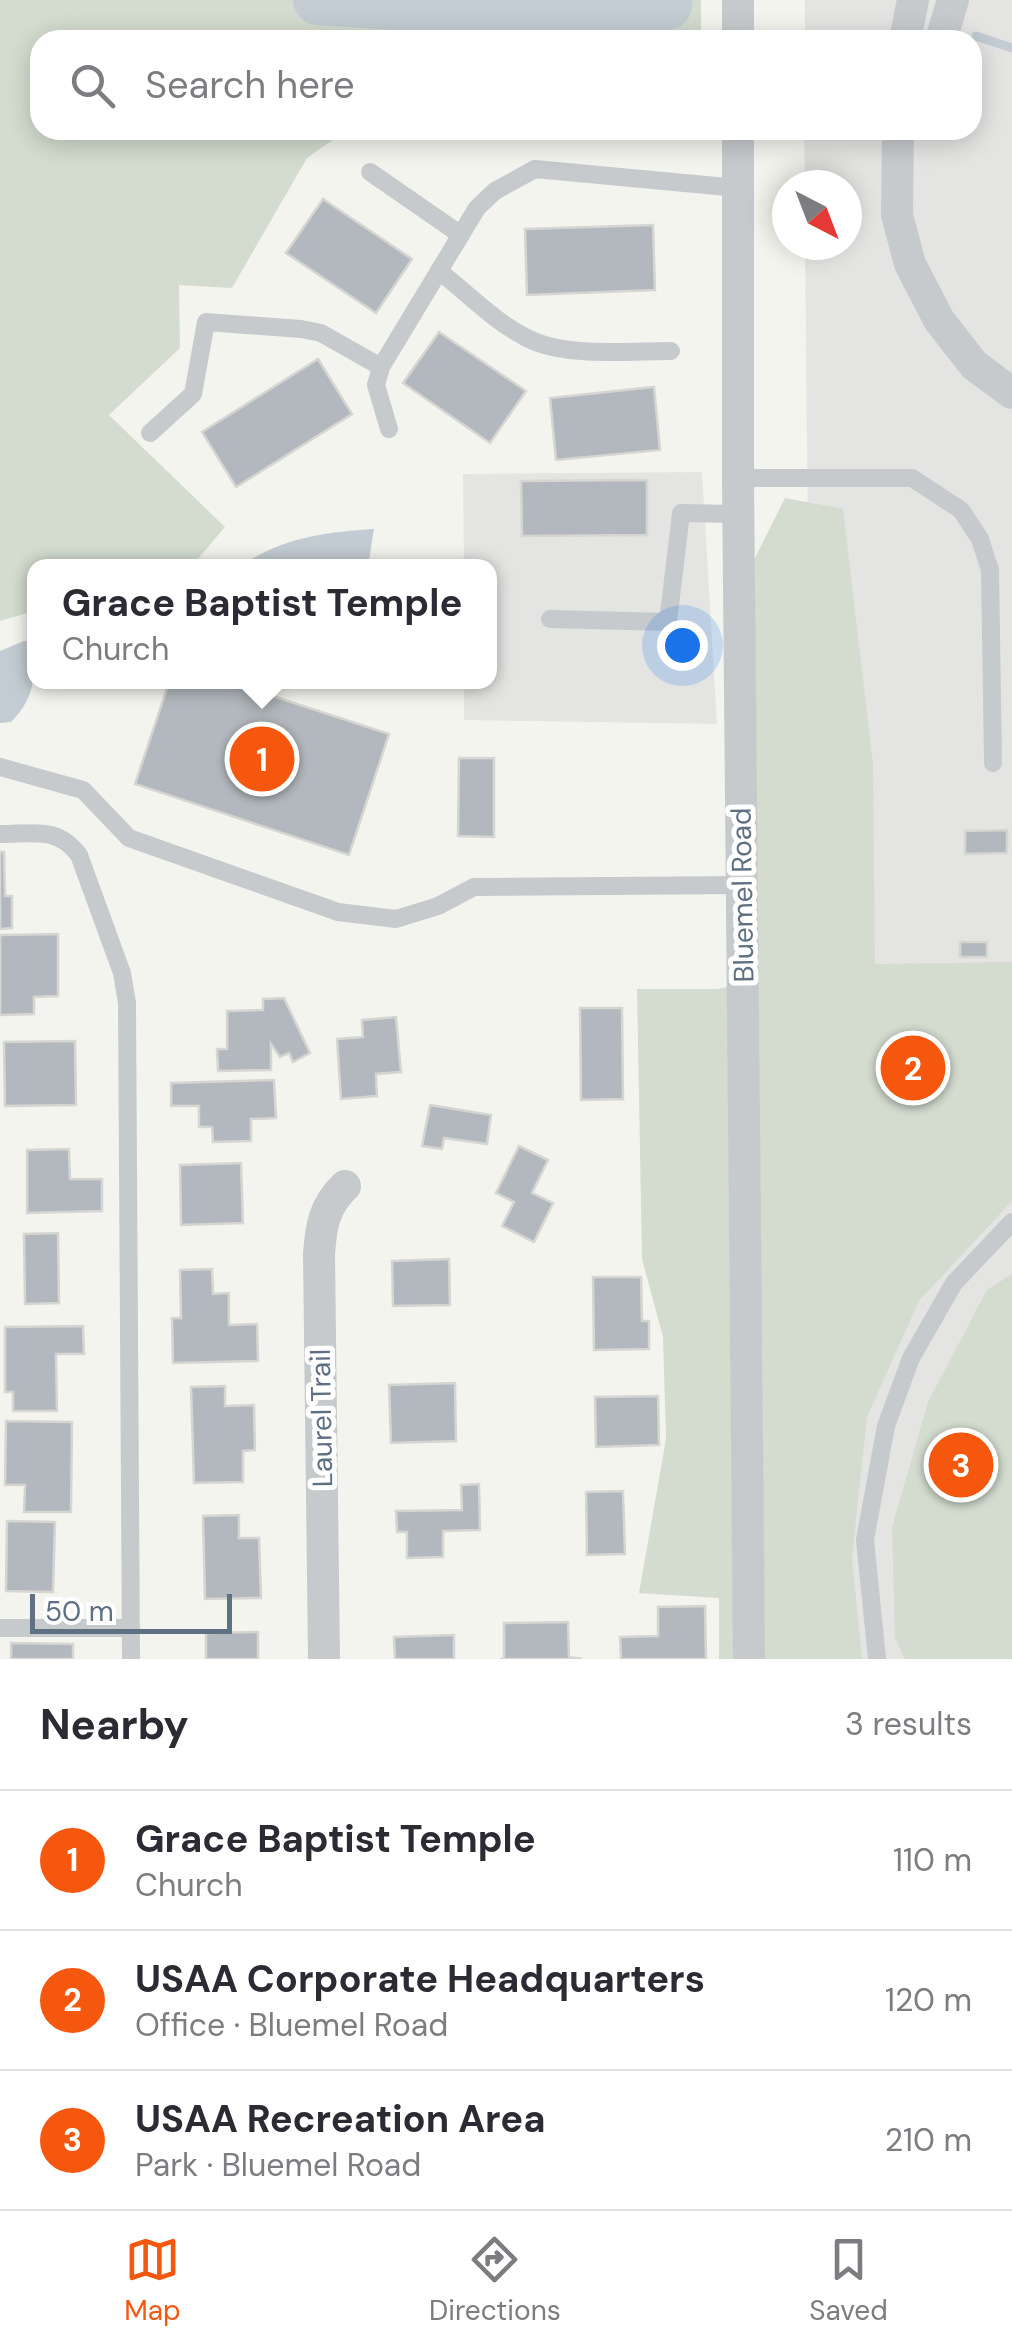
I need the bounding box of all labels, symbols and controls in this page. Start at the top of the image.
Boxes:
search box [30,30,982,140]
icon: search [65,58,120,113]
text: Search here [145,60,355,110]
north arrow [772,170,862,260]
popup [27,559,497,689]
text: Grace Baptist Temple [62,578,462,628]
your location [657,620,708,671]
text: Church [62,628,169,670]
pin: 1 [230,722,294,796]
street label: Bluemel Road [722,807,763,983]
pin: 2 [880,1030,946,1106]
street label: Laurel Trail [302,1349,341,1487]
pin: 3 [928,1428,994,1502]
scale bar [30,1589,232,1634]
text: 50 m [45,1593,114,1630]
text: Nearby [40,1697,189,1752]
text: 3 results [845,1703,972,1745]
text: Grace Baptist Temple [135,1814,536,1864]
text: 1 [67,1839,78,1881]
text: 110 m [893,1839,972,1881]
text: Church [135,1864,243,1906]
text: USAA Corporate Headquarters [135,1954,705,2004]
text: 2 [63,1979,82,2021]
text: 120 m [885,1979,972,2021]
text: Office · Bluemel Road [135,2004,448,2046]
text: USAA Recreation Area [135,2094,546,2144]
text: 3 [63,2119,82,2161]
text: 210 m [885,2119,972,2161]
text: Park · Bluemel Road [135,2144,421,2186]
tab: Map [124,2232,181,2329]
tab: Directions [429,2232,561,2329]
tab: Saved [809,2232,888,2329]

